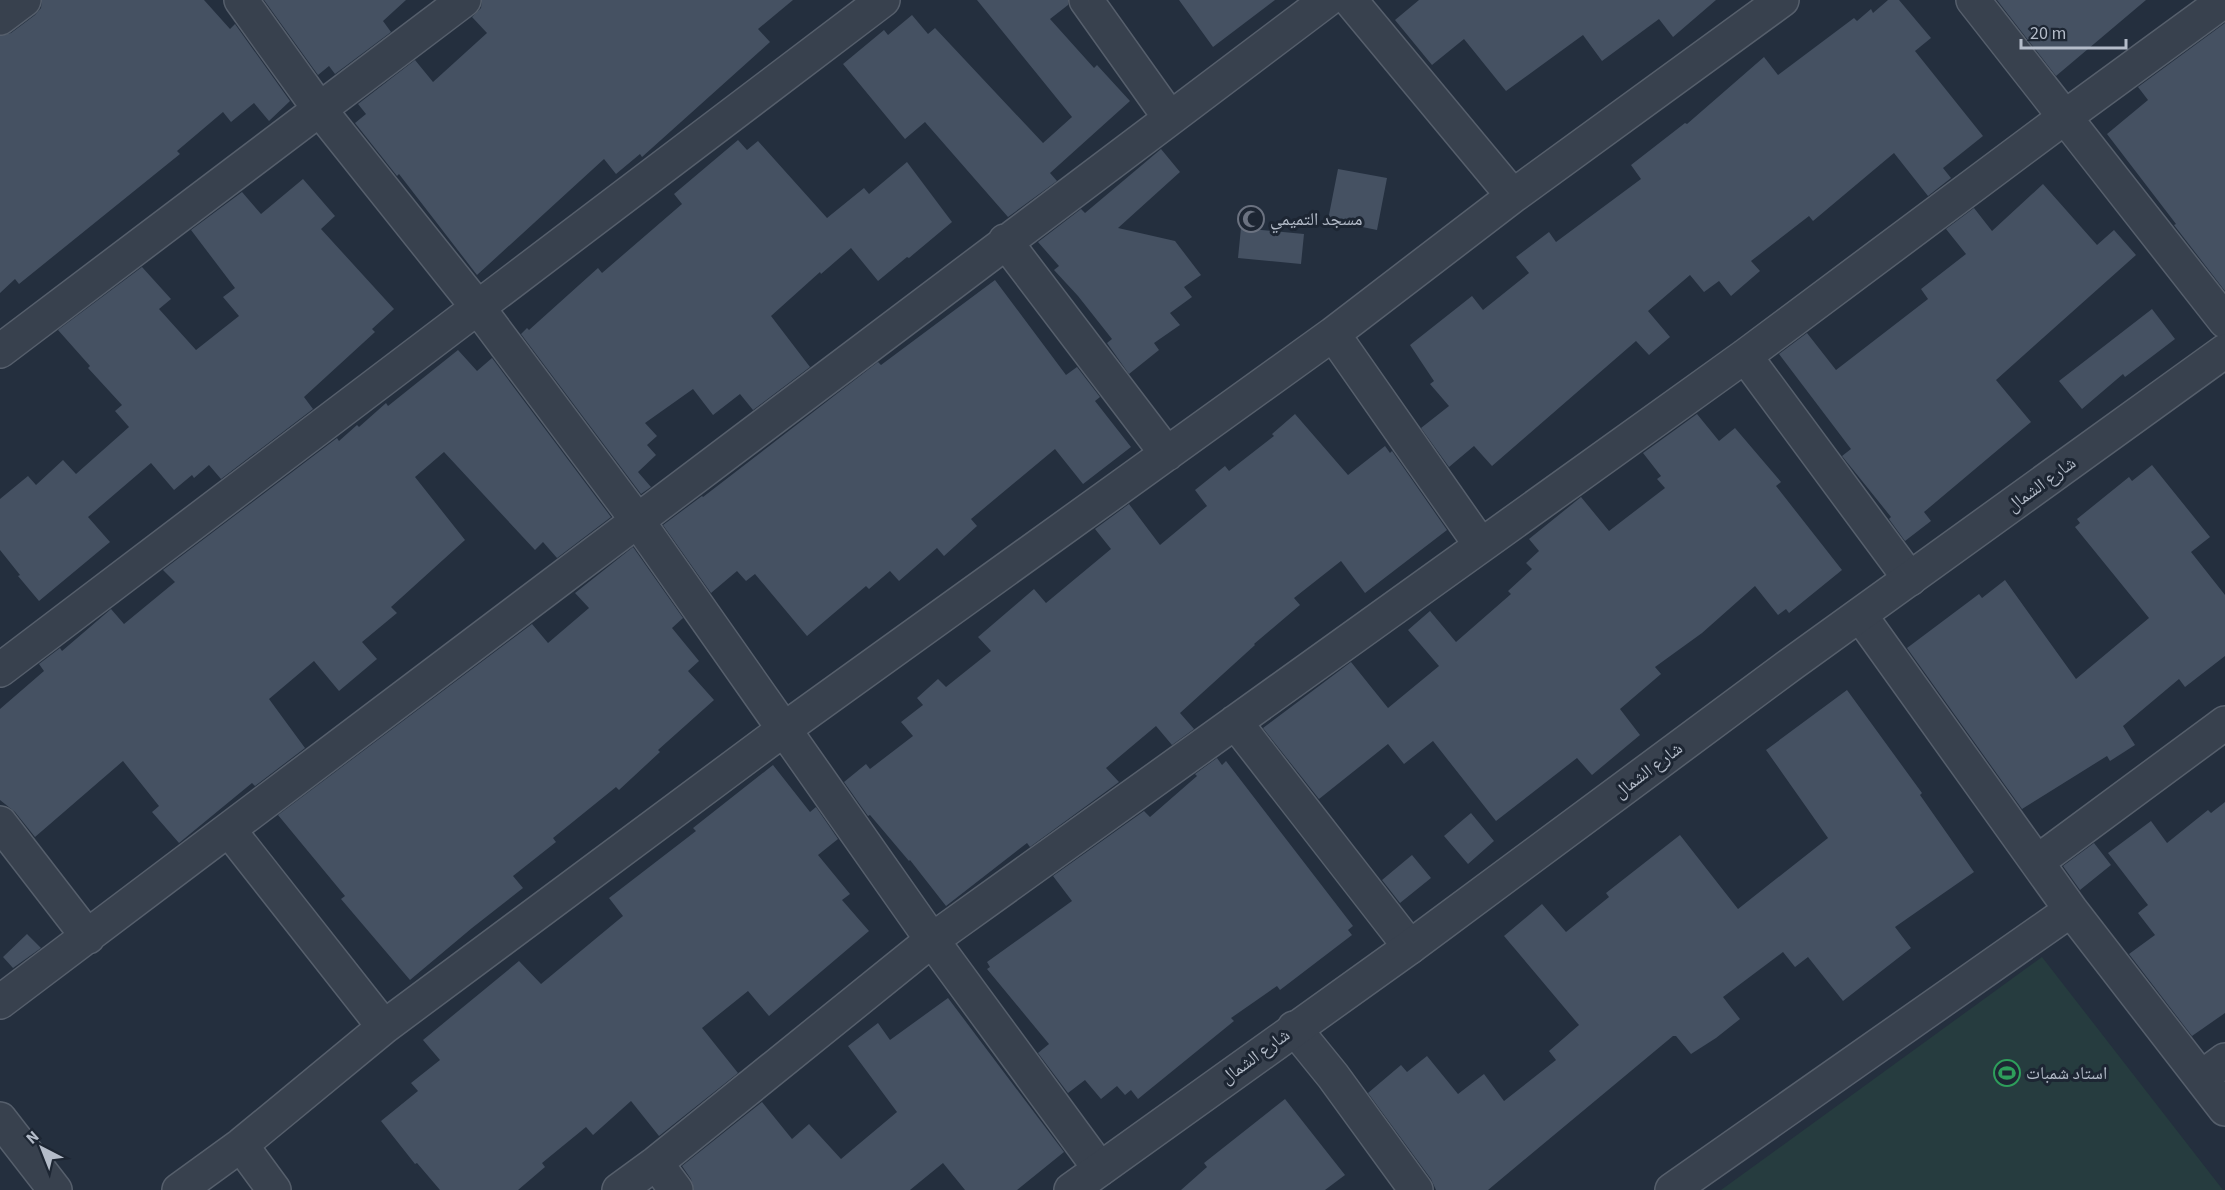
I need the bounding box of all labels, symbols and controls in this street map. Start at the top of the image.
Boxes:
scale bar [2021,12,2126,50]
text: 20 m [2030,21,2066,46]
mosque icon: مسجد التميمي [1236,204,1266,234]
place label: مسجد التميمي [1270,207,1363,234]
street label: شارع الشمال [2001,451,2081,518]
street label: شارع الشمال [1609,736,1688,805]
street label: شارع الشمال [1215,1023,1295,1090]
sports icon: استاد شمبات [1992,1058,2022,1088]
place label: استاد شمبات [2026,1061,2107,1086]
north arrow [12,1118,72,1178]
text: N [21,1126,44,1149]

